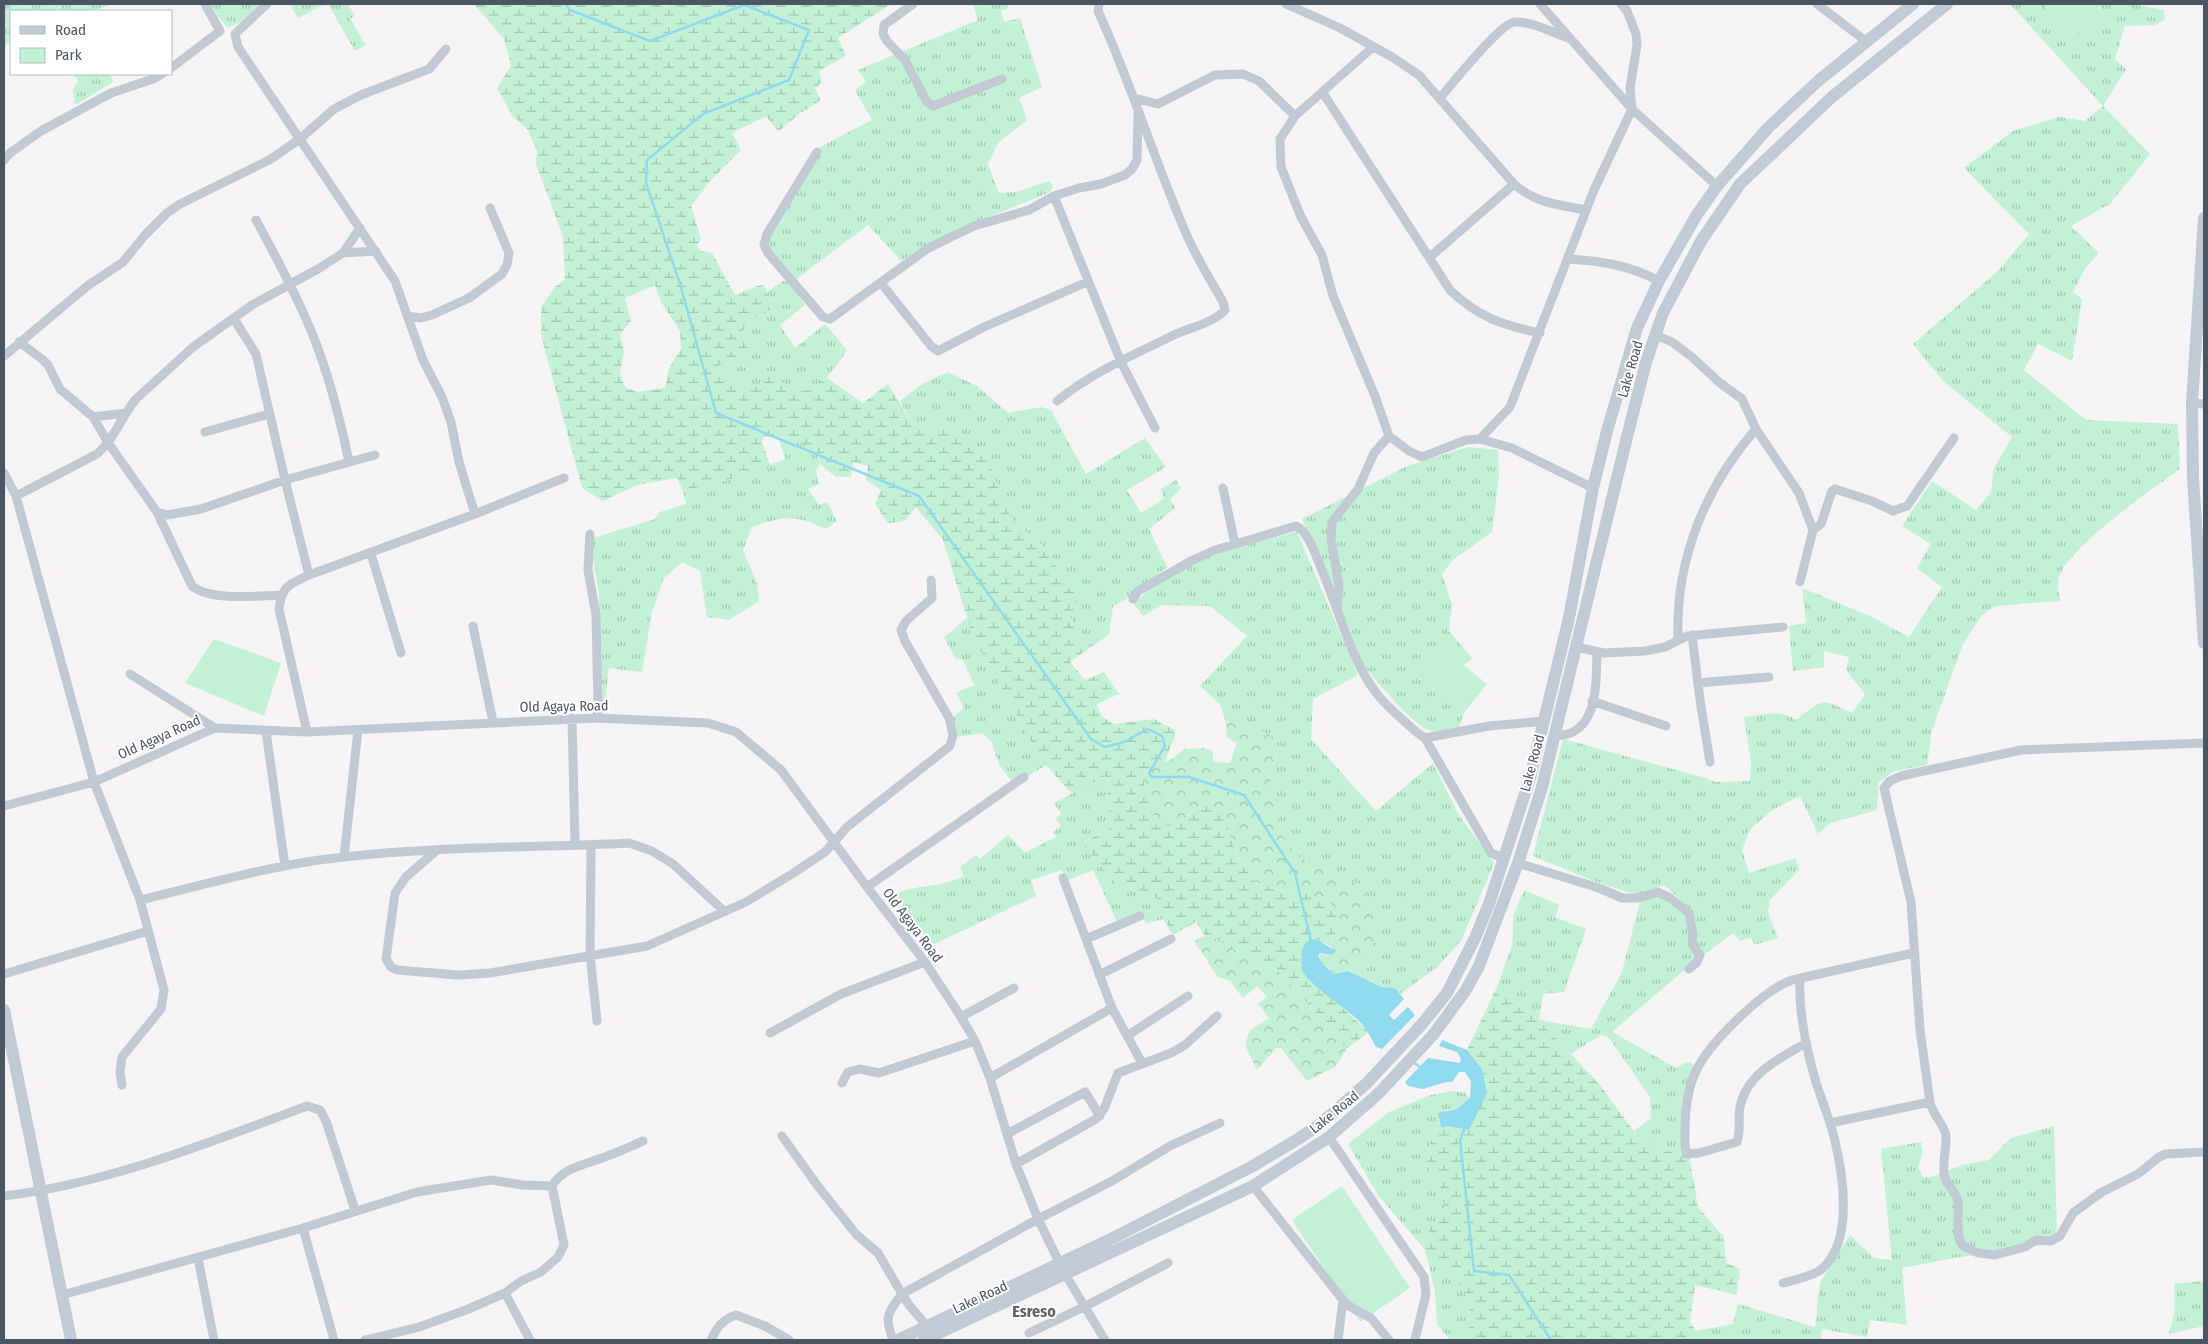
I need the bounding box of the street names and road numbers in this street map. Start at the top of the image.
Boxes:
street label: Lake Road [1614,339,1647,400]
street label: Old Agaya Road [519,697,609,716]
street label: Old Agaya Road [115,712,203,763]
street label: Lake Road [1517,733,1548,794]
street label: Old Agaya Road [879,885,946,966]
street label: Lake Road [1306,1087,1362,1137]
street label: Lake Road [950,1277,1010,1318]

